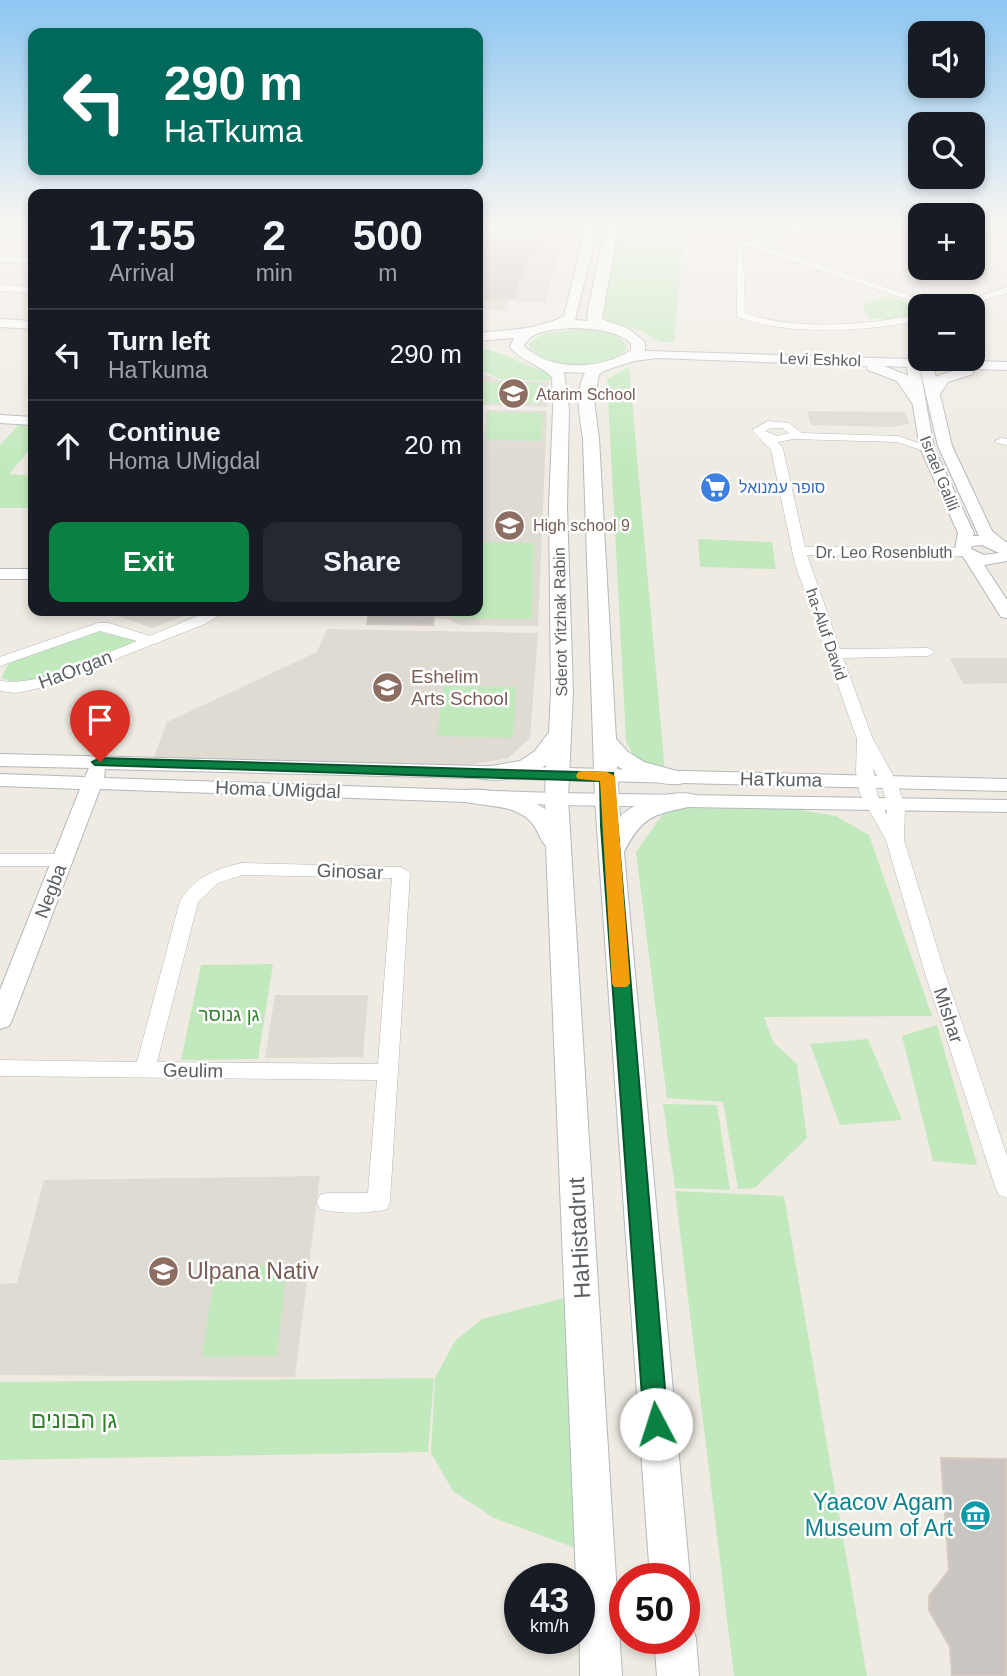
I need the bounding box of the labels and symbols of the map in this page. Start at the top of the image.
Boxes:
street label: Levi Eshkol [779,350,861,369]
school or university icon: Atarim School [496,377,530,411]
place label: Atarim School [536,386,636,403]
street label: Israel Galili [917,433,962,513]
supermarket icon: סופר עמנואל [699,470,733,504]
place label: סופר עמנואל [739,479,825,496]
school or university icon: High school 9 [493,508,527,542]
place label: High school 9 [533,517,630,534]
street label: Dr. Leo Rosenbluth [816,544,952,561]
street label: Sderot Yitzhak Rabin [551,547,570,697]
street label: ha-Aluf David [803,586,850,682]
street label: HaOrgan [35,646,115,693]
place label: Eshelim Arts School [411,666,508,709]
school or university icon: Eshelim Arts School [371,670,405,704]
pin [70,690,130,762]
street label: HaTkuma [740,768,823,791]
street label: Homa UMigdal [215,777,341,802]
street label: Ginosar [316,860,384,883]
street label: Negba [31,861,70,921]
street label: Mishar [930,985,968,1046]
park label: גן גנוסר [198,1004,260,1025]
street label: Geulim [163,1059,223,1082]
street label: HaHistadrut [563,1176,595,1299]
school or university icon: Ulpana Nativ [147,1254,181,1288]
place label: Ulpana Nativ [187,1258,319,1284]
position arrow [619,1387,693,1461]
park label: גן הבונים [31,1407,118,1433]
place label: Yaacov Agam Museum of Art [805,1489,954,1541]
museum icon: Yaacov Agam Museum of Art [959,1498,993,1532]
speed limit sign: 50 [609,1563,700,1654]

